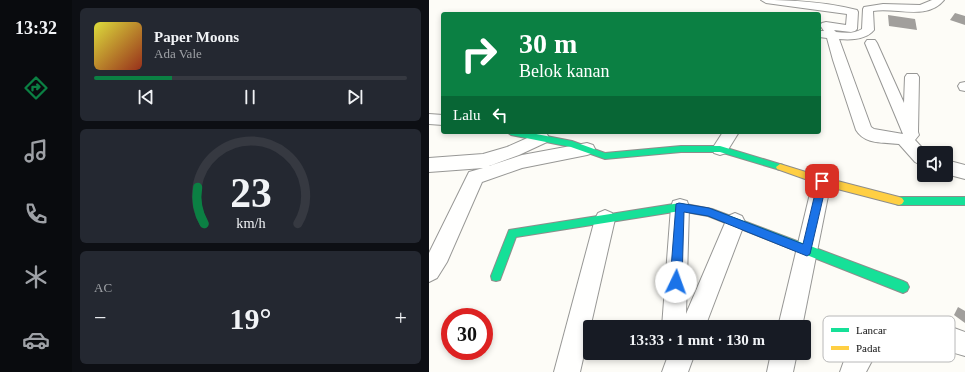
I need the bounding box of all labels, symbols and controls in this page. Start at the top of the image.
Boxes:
text: 13:32 [15,18,57,38]
icon: right [453,28,505,80]
text: 30 m [519,28,577,59]
text: Paper Moons [154,29,239,45]
text: Ada Vale [154,46,202,61]
text: Belok kanan [519,61,609,81]
icon: directions [22,74,50,102]
icon: previous [135,86,157,108]
icon: pause [239,86,261,108]
icon: next [344,86,366,108]
icon: left [489,104,511,126]
text: Lalu [453,107,481,123]
icon: music [22,137,50,165]
map controls [917,146,953,182]
button: sound [917,146,953,182]
pin [805,164,839,198]
text: 23 [230,170,271,216]
icon: arrive [811,170,833,192]
icon: phone [22,200,50,228]
text: km/h [236,215,265,231]
position arrow [655,261,697,303]
icon: climate [22,263,50,291]
text: AC [94,280,112,295]
text: 19° [230,302,272,335]
text: − [94,305,106,330]
text: + [395,305,407,330]
speed limit sign: 30 [441,308,493,360]
legend [823,316,955,362]
text: Lancar [856,324,887,336]
icon: car [22,326,50,354]
text: 13:33 · 1 mnt · 130 m [629,332,765,348]
text: Padat [856,342,880,354]

